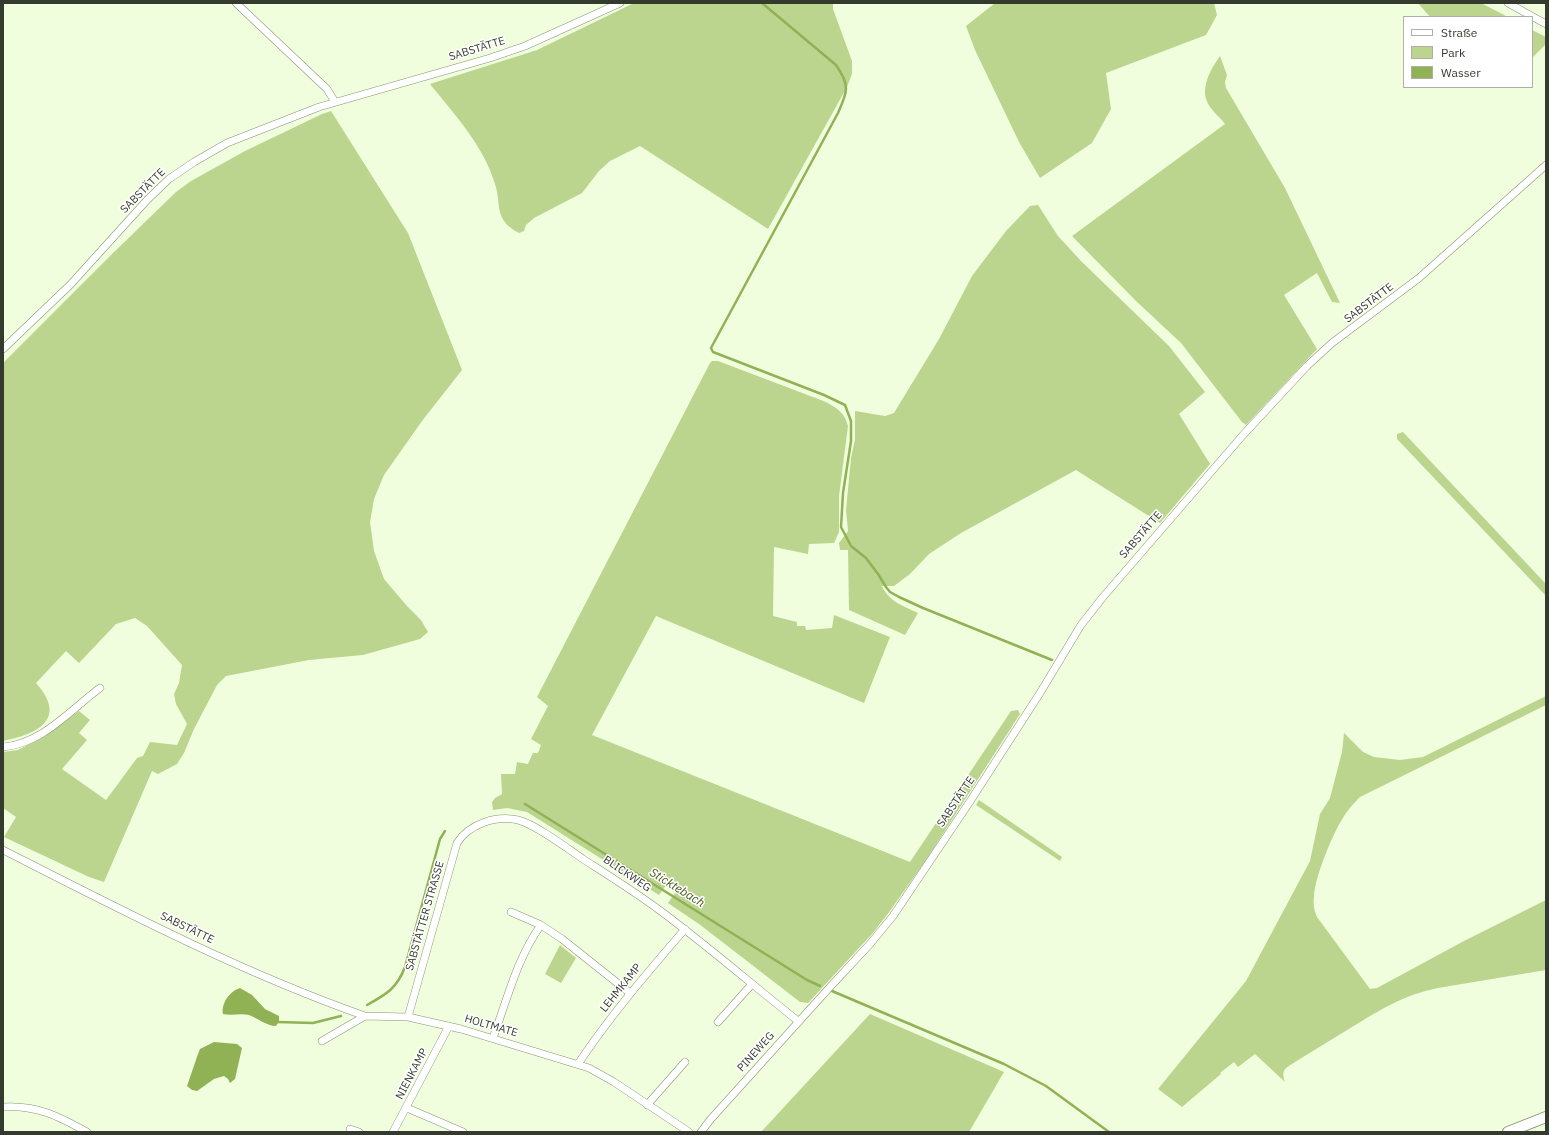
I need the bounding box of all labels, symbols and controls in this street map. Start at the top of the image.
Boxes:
legend [1403,16,1533,88]
text: Straße [1441,25,1477,40]
street label: SABSTÄTTE [447,34,507,64]
text: Park [1441,45,1465,60]
text: Wasser [1441,65,1481,80]
street label: SABSTÄTTE [118,166,168,216]
street label: SABSTÄTTE [1342,280,1396,326]
street label: SABSTÄTTE [1117,509,1165,561]
street label: SABSTÄTTE [934,774,978,830]
street label: BLICKWEG [601,853,653,895]
street label: SABSTÄTTER STRASSE [403,860,447,972]
water label: Sticktebach [647,865,707,911]
street label: SABSTÄTTE [158,909,216,947]
street label: LEHMKAMP [598,961,644,1015]
street label: HOLTMATE [463,1012,519,1040]
street label: PINEWEG [735,1029,777,1075]
street label: NIENKAMP [393,1046,431,1102]

